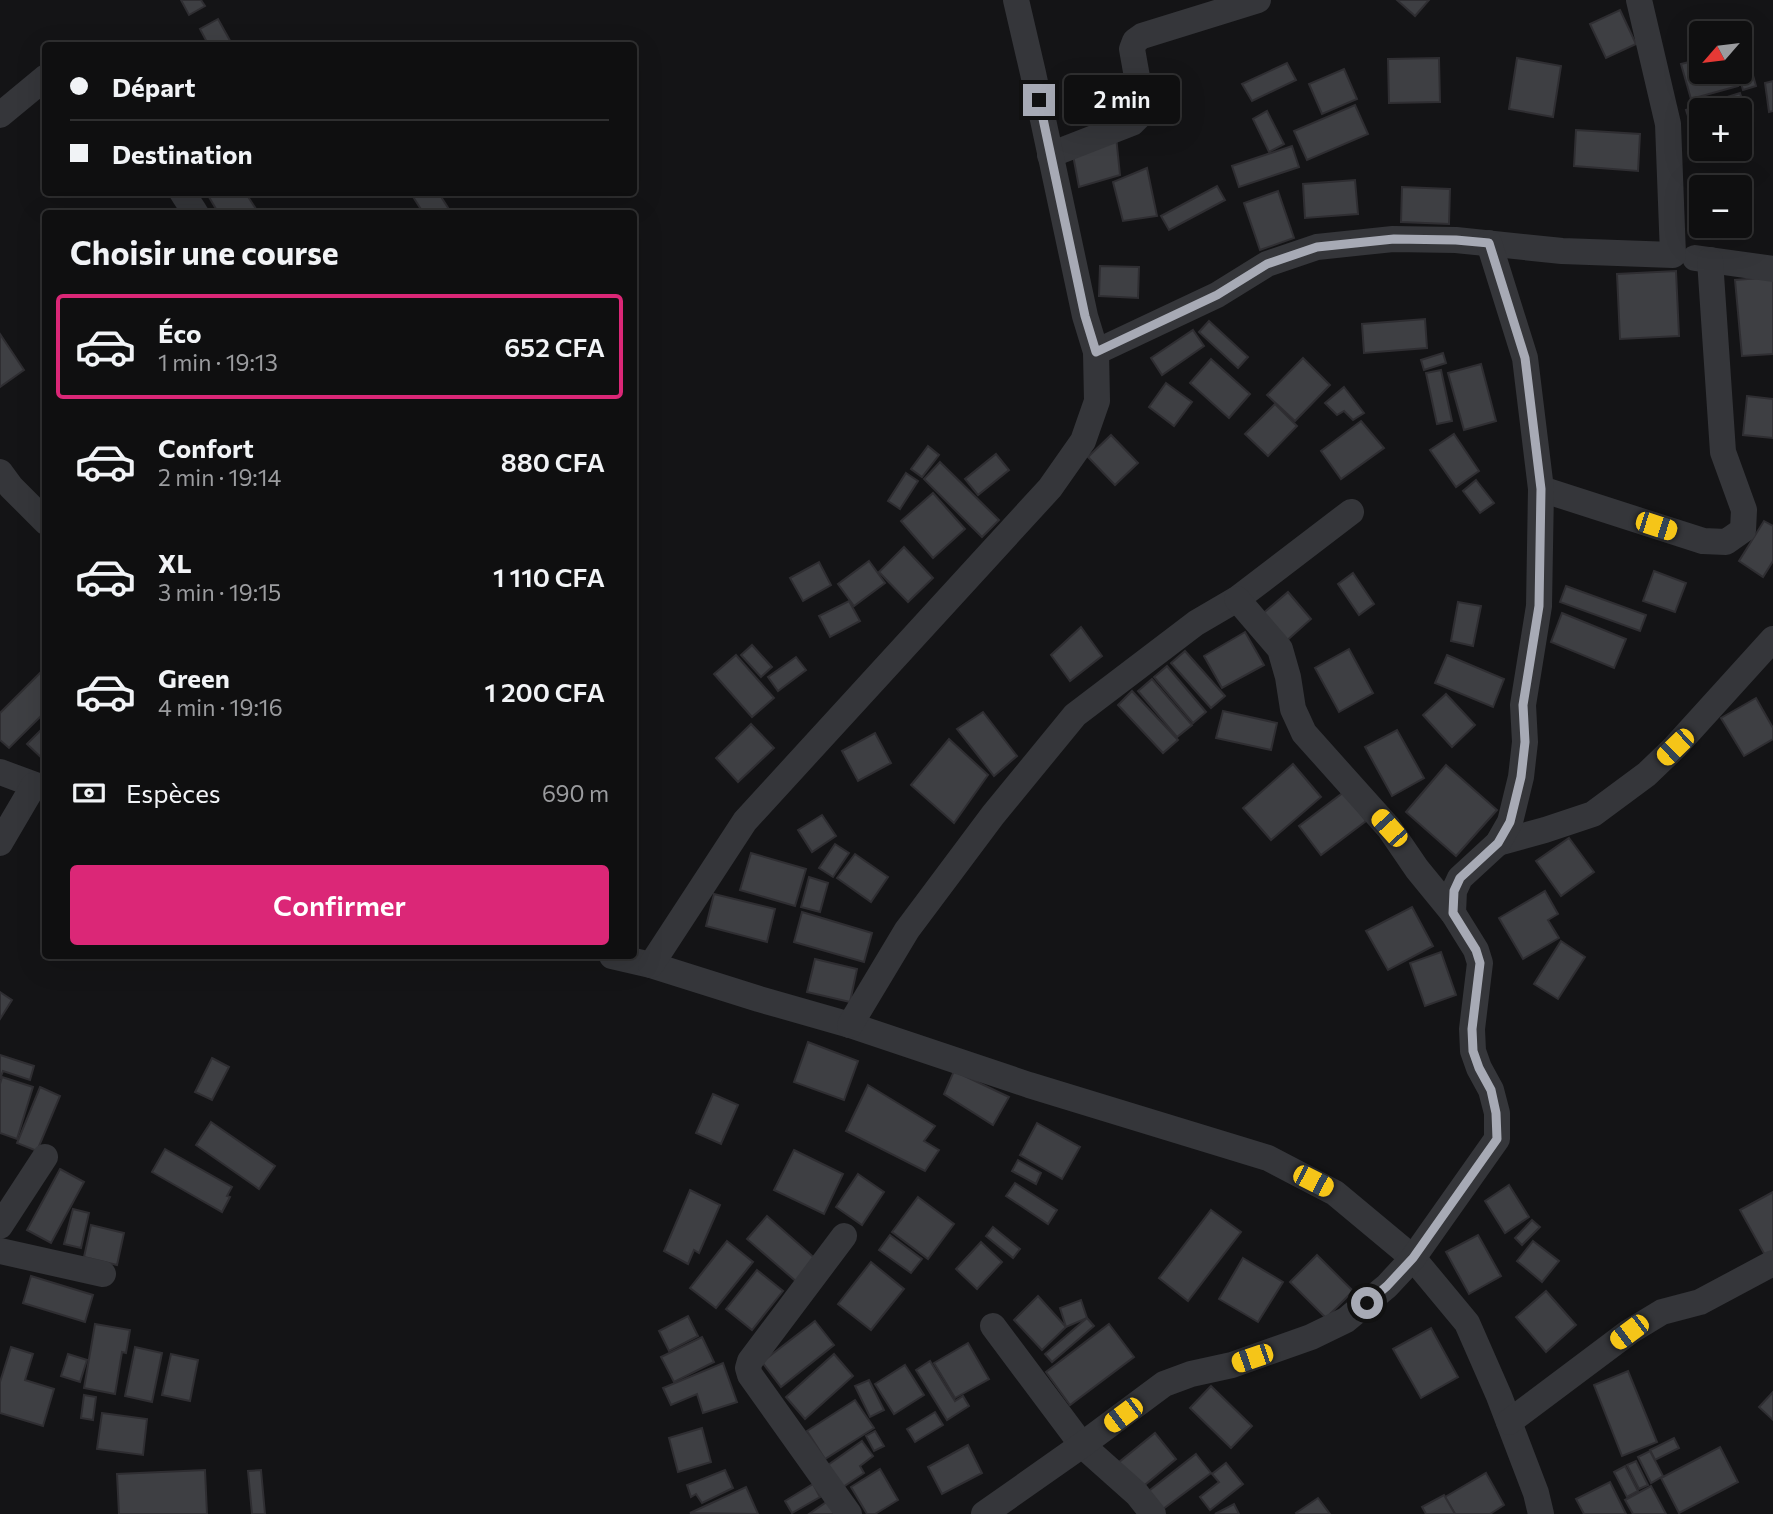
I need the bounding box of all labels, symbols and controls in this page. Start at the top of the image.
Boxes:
north arrow [1689,21,1752,84]
map controls [1689,21,1752,238]
text: Départ [112,71,196,102]
callout: 2 min [1064,76,1179,124]
route end [1023,84,1055,116]
text: 2 min [1094,85,1150,113]
button: + [1689,98,1752,161]
text: Destination [112,138,253,169]
button: − [1689,175,1752,238]
text: Choisir une course [70,232,339,272]
icon: car [74,315,137,378]
text: Éco [158,317,202,348]
text: 652 CFA [504,331,605,362]
text: 1 min · 19:13 [158,348,278,376]
icon: car [74,430,137,493]
text: Confort [158,432,254,463]
text: 880 CFA [501,446,605,477]
text: 2 min · 19:14 [158,463,281,491]
car [1633,510,1680,542]
icon: car [74,545,137,608]
text: XL [158,547,192,578]
text: 1 110 CFA [493,561,605,592]
text: 3 min · 19:15 [158,578,281,606]
icon: car [74,660,137,723]
text: Green [158,662,230,693]
text: 1 200 CFA [484,676,605,707]
text: 4 min · 19:16 [158,693,283,721]
car [1653,725,1698,769]
icon: cash [70,774,108,812]
text: Espèces [126,777,221,808]
text: 690 m [542,779,609,807]
car [1368,805,1411,851]
button: Confirmer [70,865,609,945]
car [1290,1162,1337,1200]
route start [1351,1287,1383,1319]
car [1606,1311,1653,1353]
car [1229,1341,1276,1375]
car [1100,1394,1147,1436]

